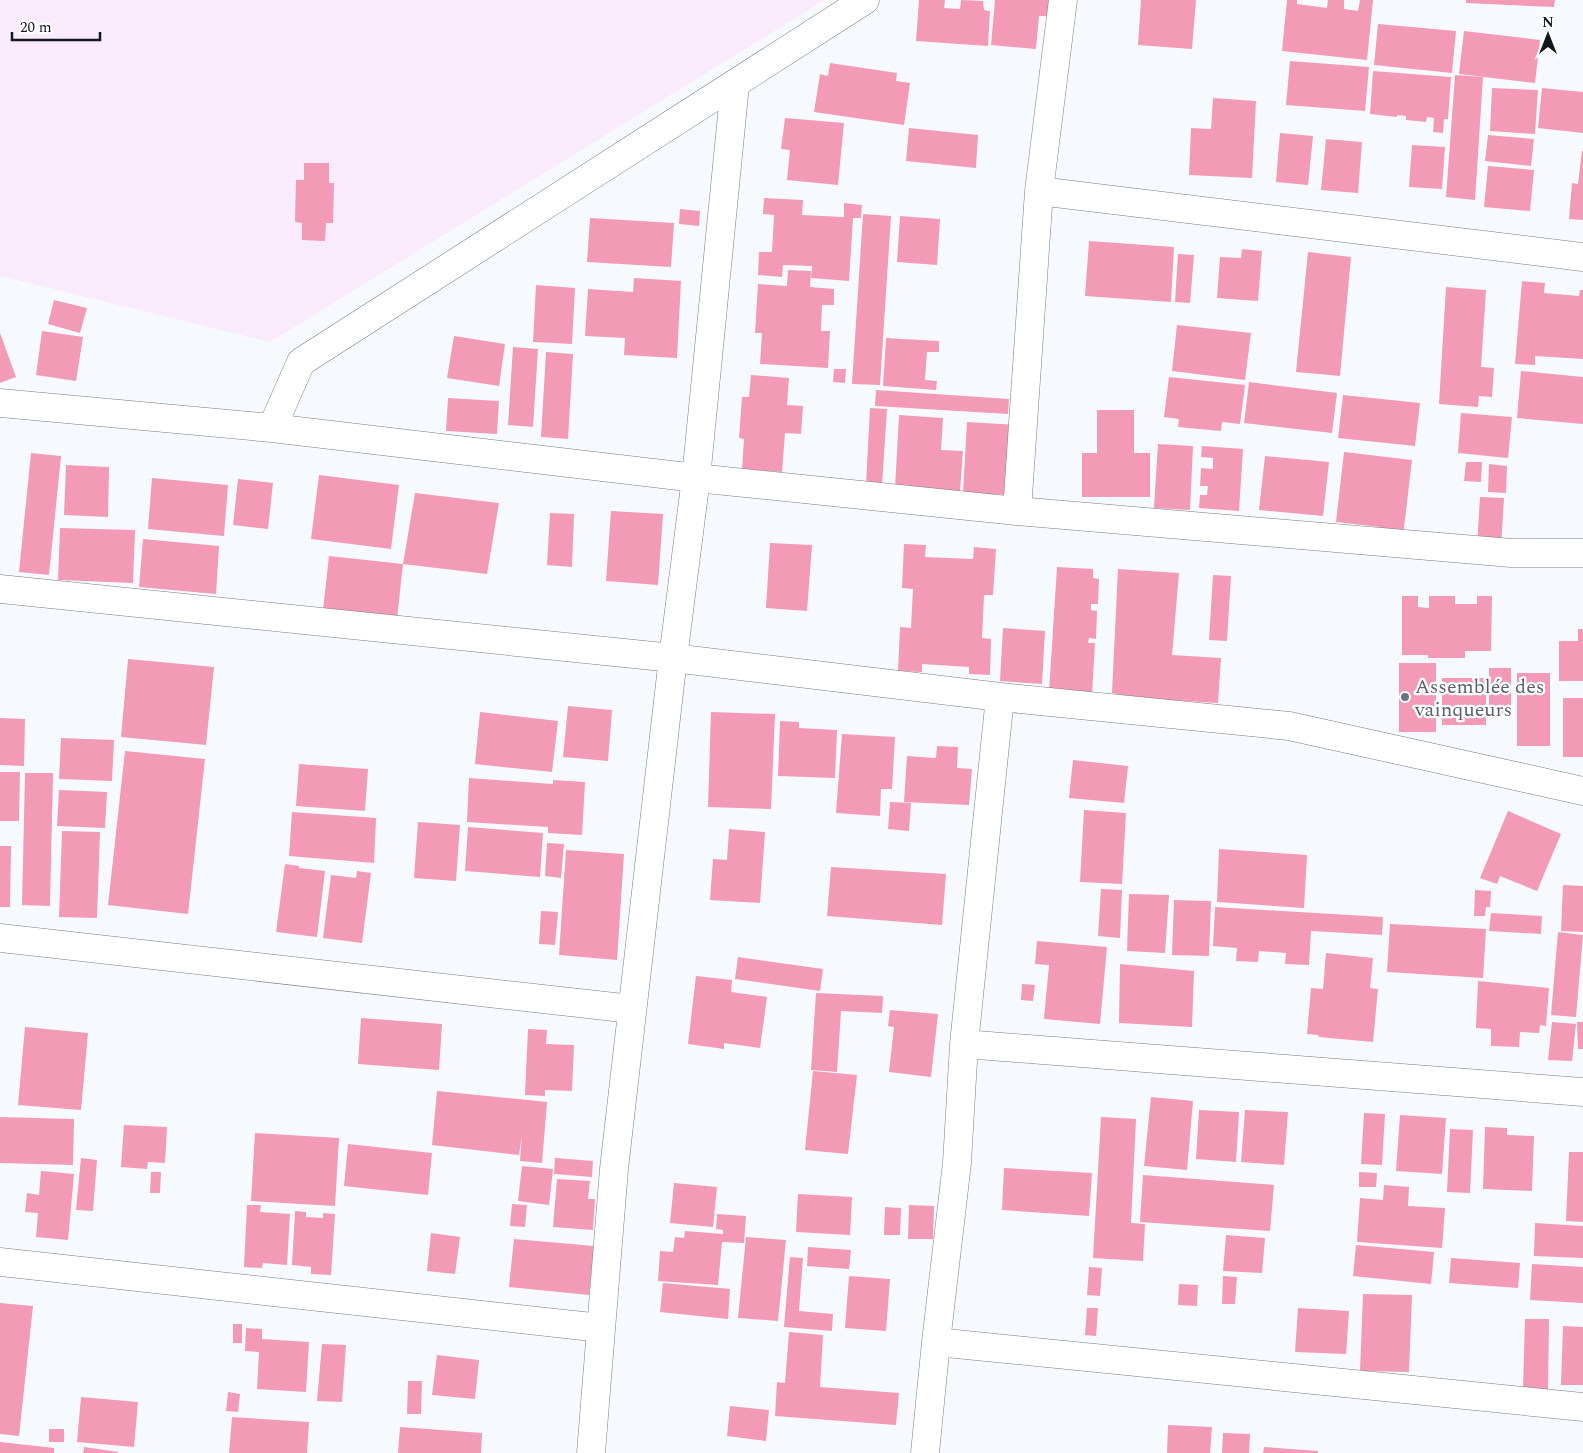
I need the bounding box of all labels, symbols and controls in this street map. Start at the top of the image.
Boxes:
scale bar [12,10,100,42]
north arrow [1523,10,1573,60]
text: N [1542,12,1554,33]
text: 20 m [20,16,52,39]
place label: Assemblée des vainqueurs [1414,672,1545,725]
marker: Assemblée des vainqueurs [1399,691,1411,703]

